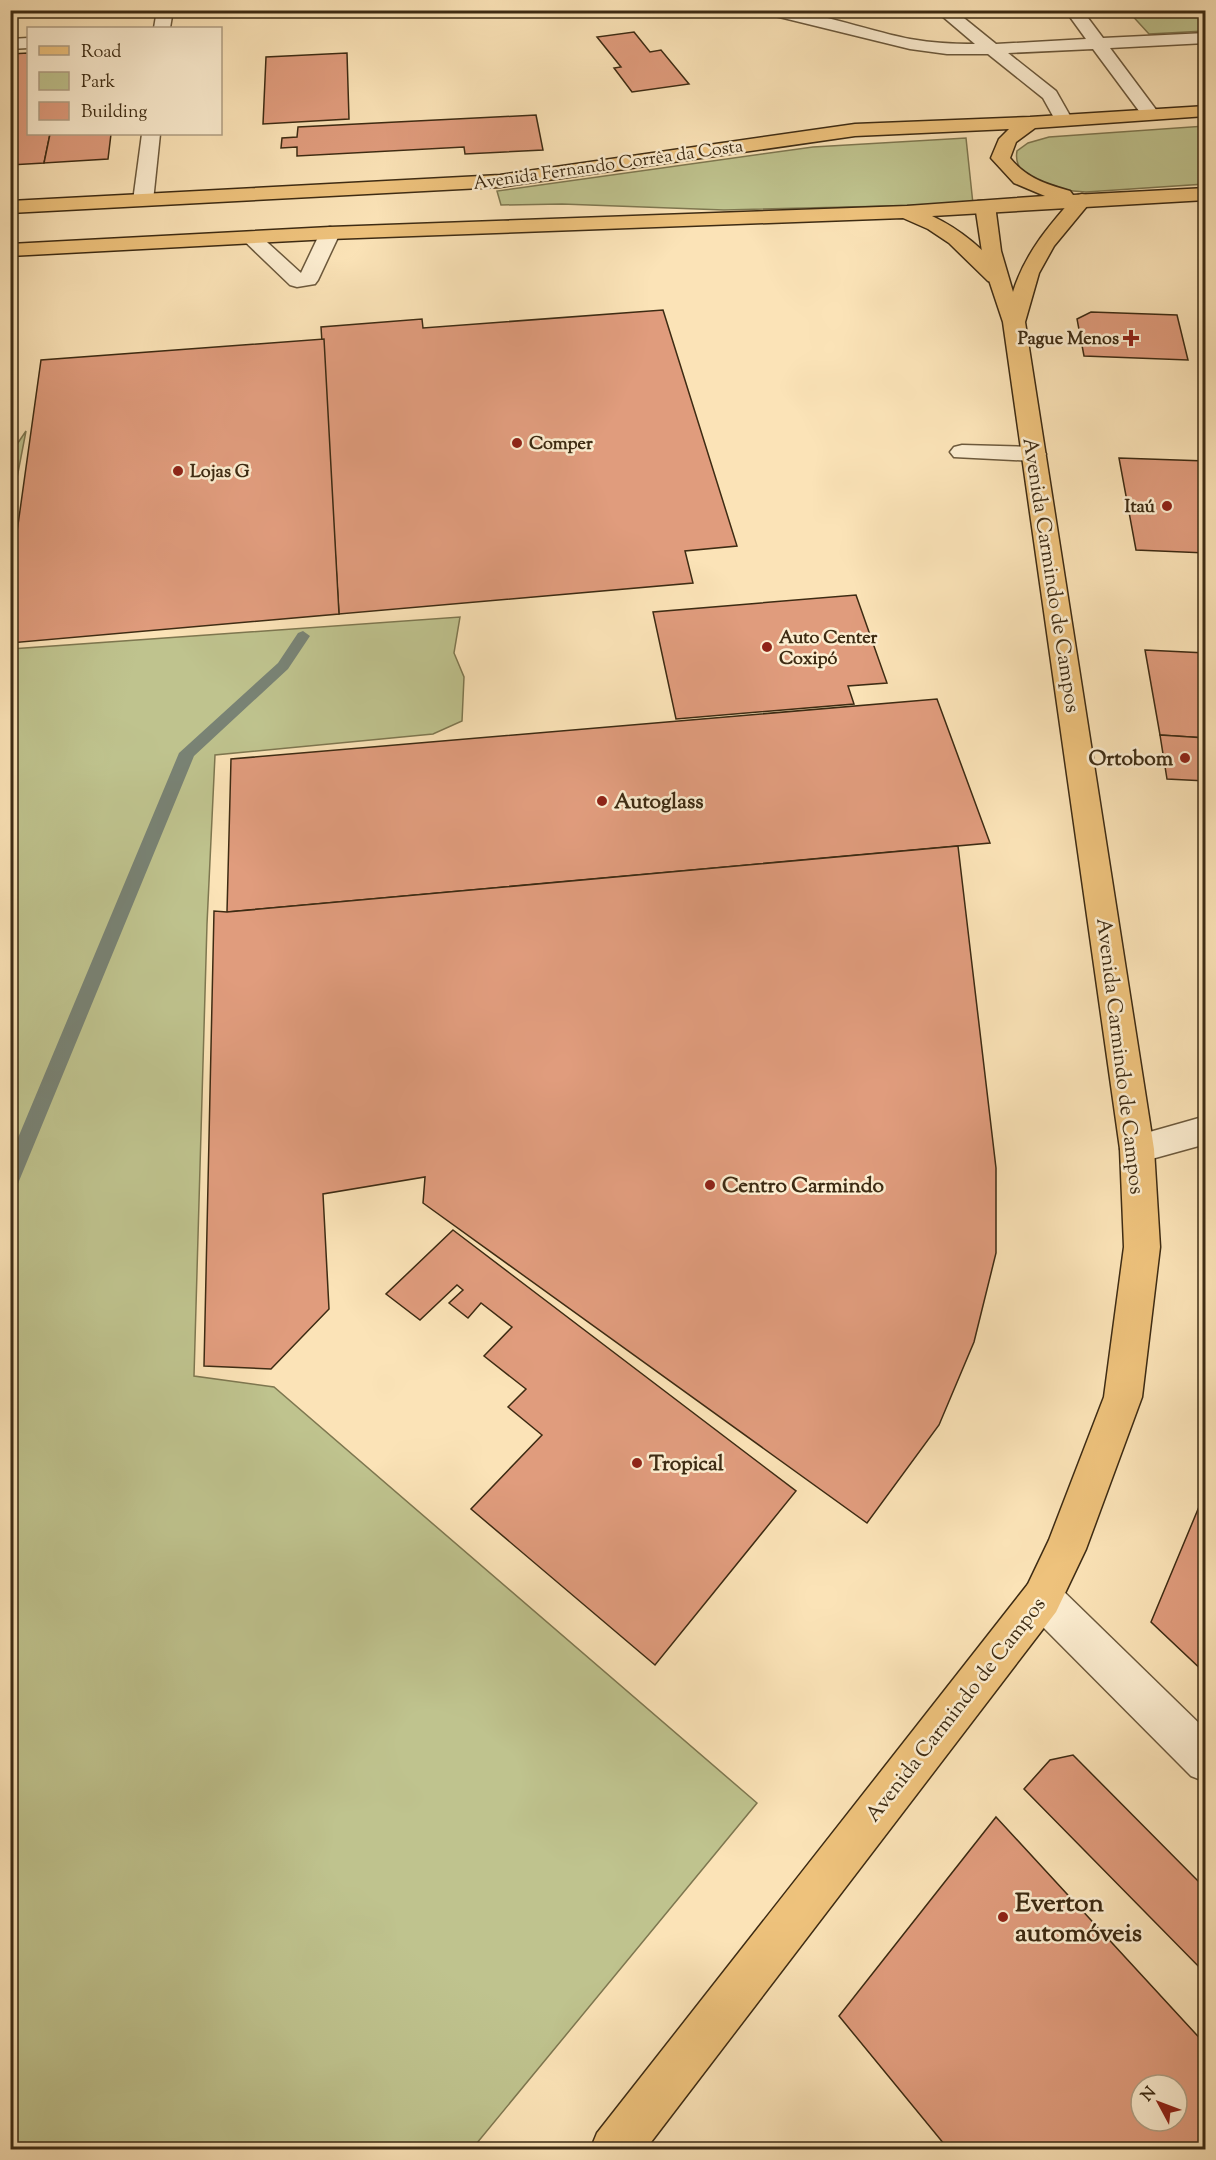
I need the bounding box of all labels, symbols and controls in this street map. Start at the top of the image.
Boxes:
legend [27,27,222,135]
text: Road [81,40,121,66]
text: Park [81,70,116,96]
text: Building [81,100,147,126]
street label: Avenida Fernando Corrêa da Costa [472,134,745,198]
place label: Pague Menos [1018,327,1119,353]
marker: Pague Menos [1124,331,1138,345]
place label: Comper [529,432,593,458]
marker: Comper [510,436,524,450]
street label: Avenida Carmindo de Campos [1013,436,1087,715]
place label: Lojas G [190,460,250,486]
marker: Lojas G [171,464,185,478]
place label: Itaú [1125,495,1156,521]
marker: Itaú [1160,499,1174,513]
place label: Auto Center Coxipó [779,626,878,673]
marker: Auto Center Coxipó [760,640,774,654]
place label: Ortobom [1088,745,1174,775]
marker: Ortobom [1178,751,1192,765]
place label: Autoglass [614,788,703,818]
marker: Autoglass [595,794,609,808]
street label: Avenida Carmindo de Campos [1087,916,1151,1196]
place label: Centro Carmindo [722,1172,884,1202]
marker: Centro Carmindo [703,1178,717,1192]
place label: Tropical [649,1450,724,1480]
marker: Tropical [630,1456,644,1470]
street label: Avenida Carmindo de Campos [859,1591,1054,1829]
place label: Everton automóveis [1015,1886,1142,1953]
marker: Everton automóveis [996,1910,1010,1924]
north arrow [1129,2073,1189,2133]
text: N [1137,2082,1163,2107]

